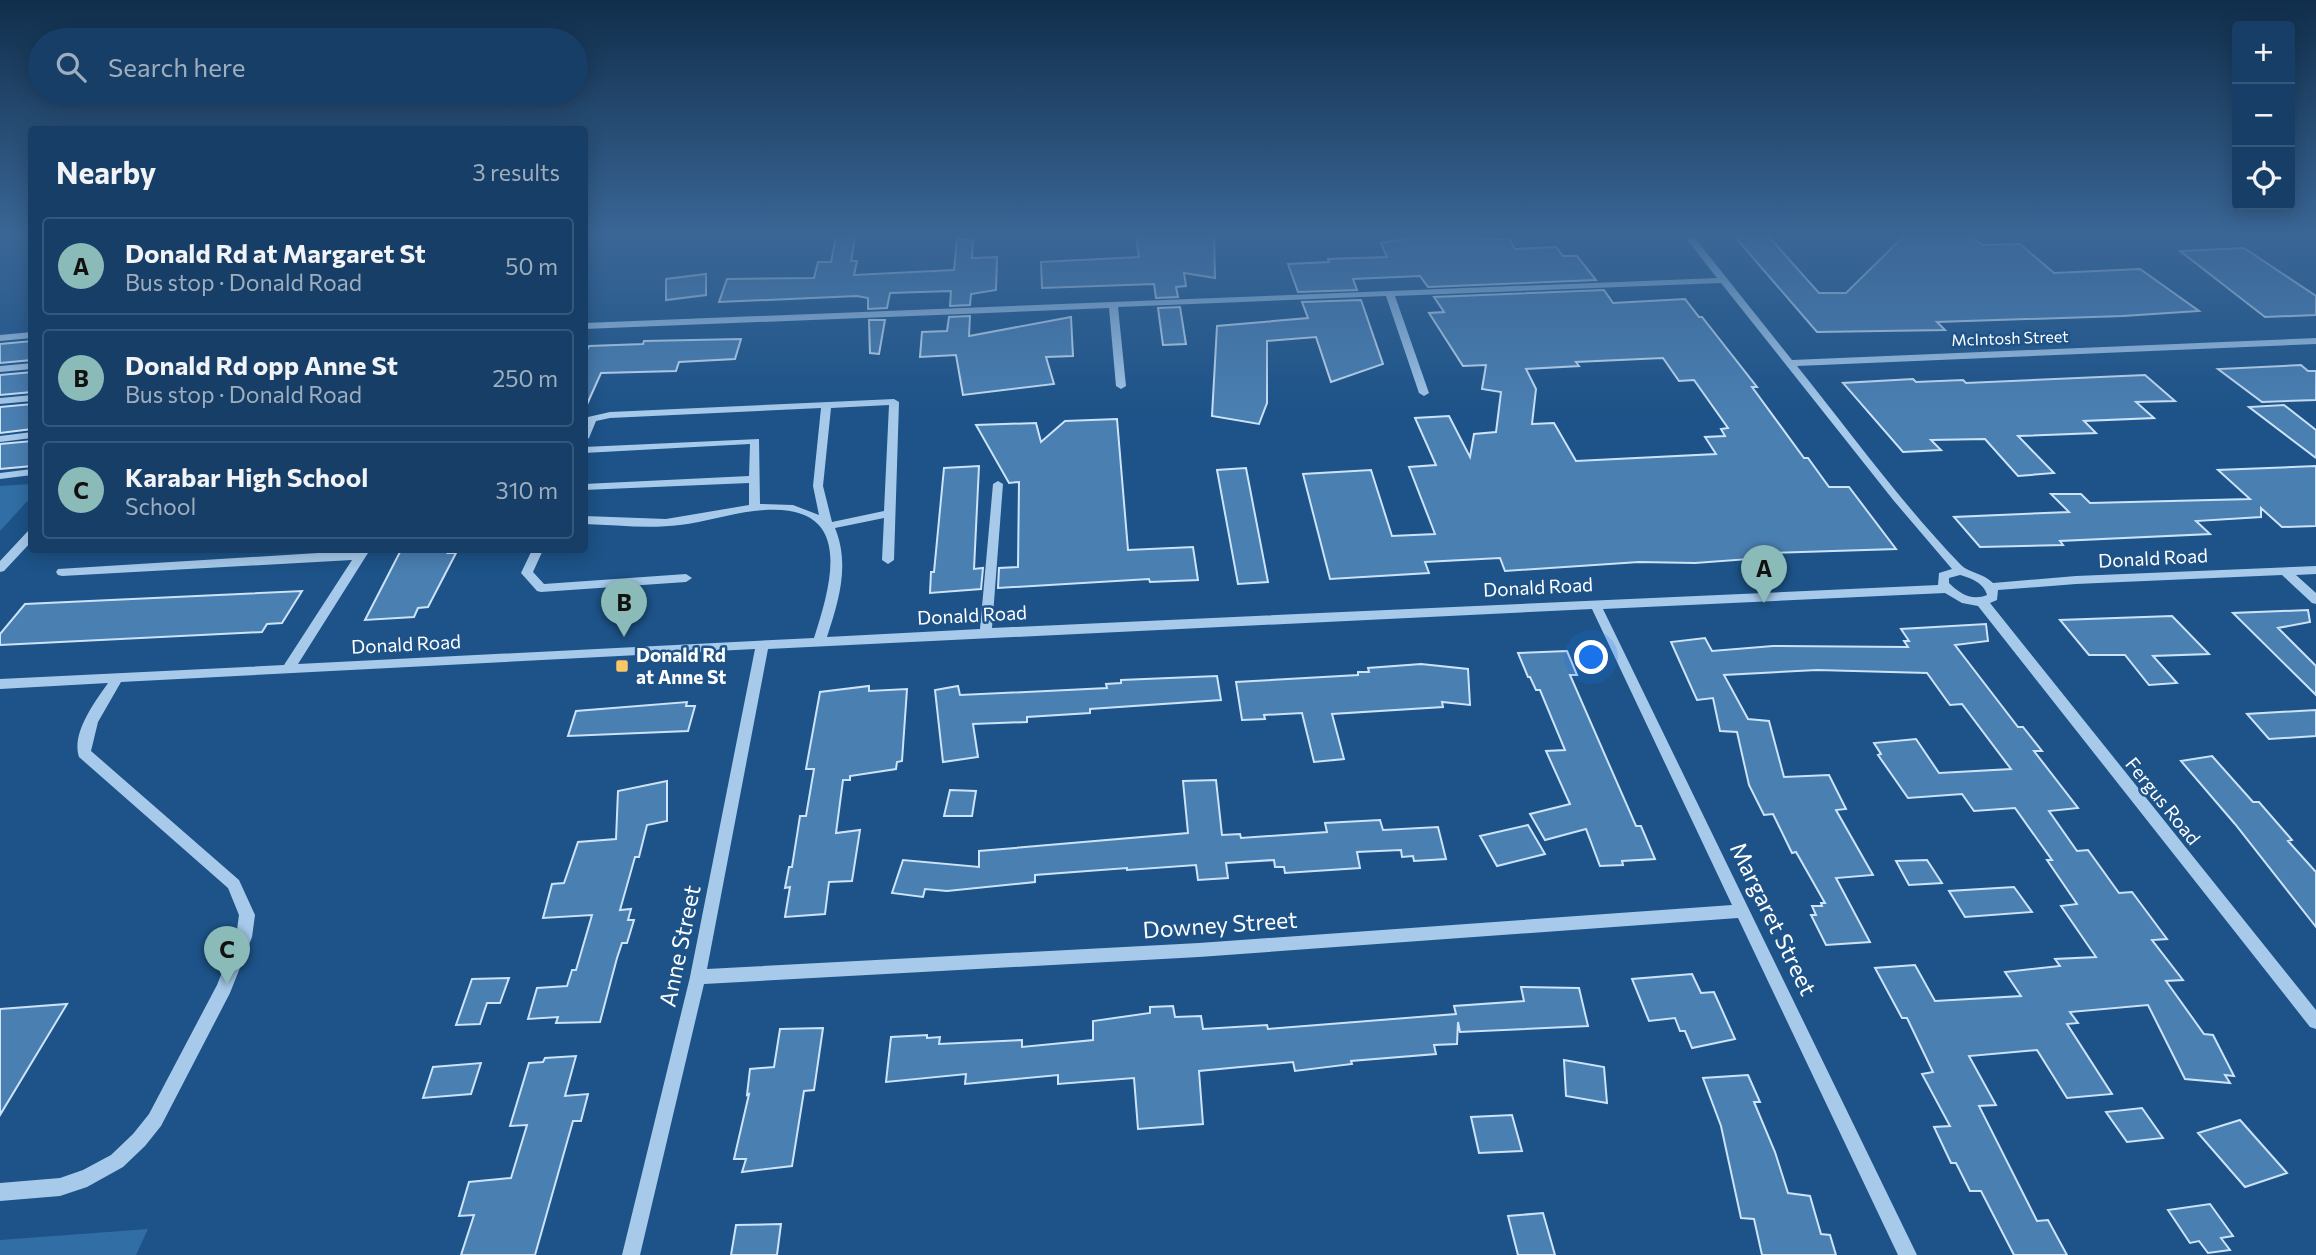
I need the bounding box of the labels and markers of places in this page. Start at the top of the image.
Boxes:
pin: A [1741,545,1787,603]
pin: B [601,579,647,637]
place label: Donald Rd at Anne St [636,643,726,688]
marker: Donald Rd at Anne St [614,658,630,674]
pin: C [204,926,250,984]

